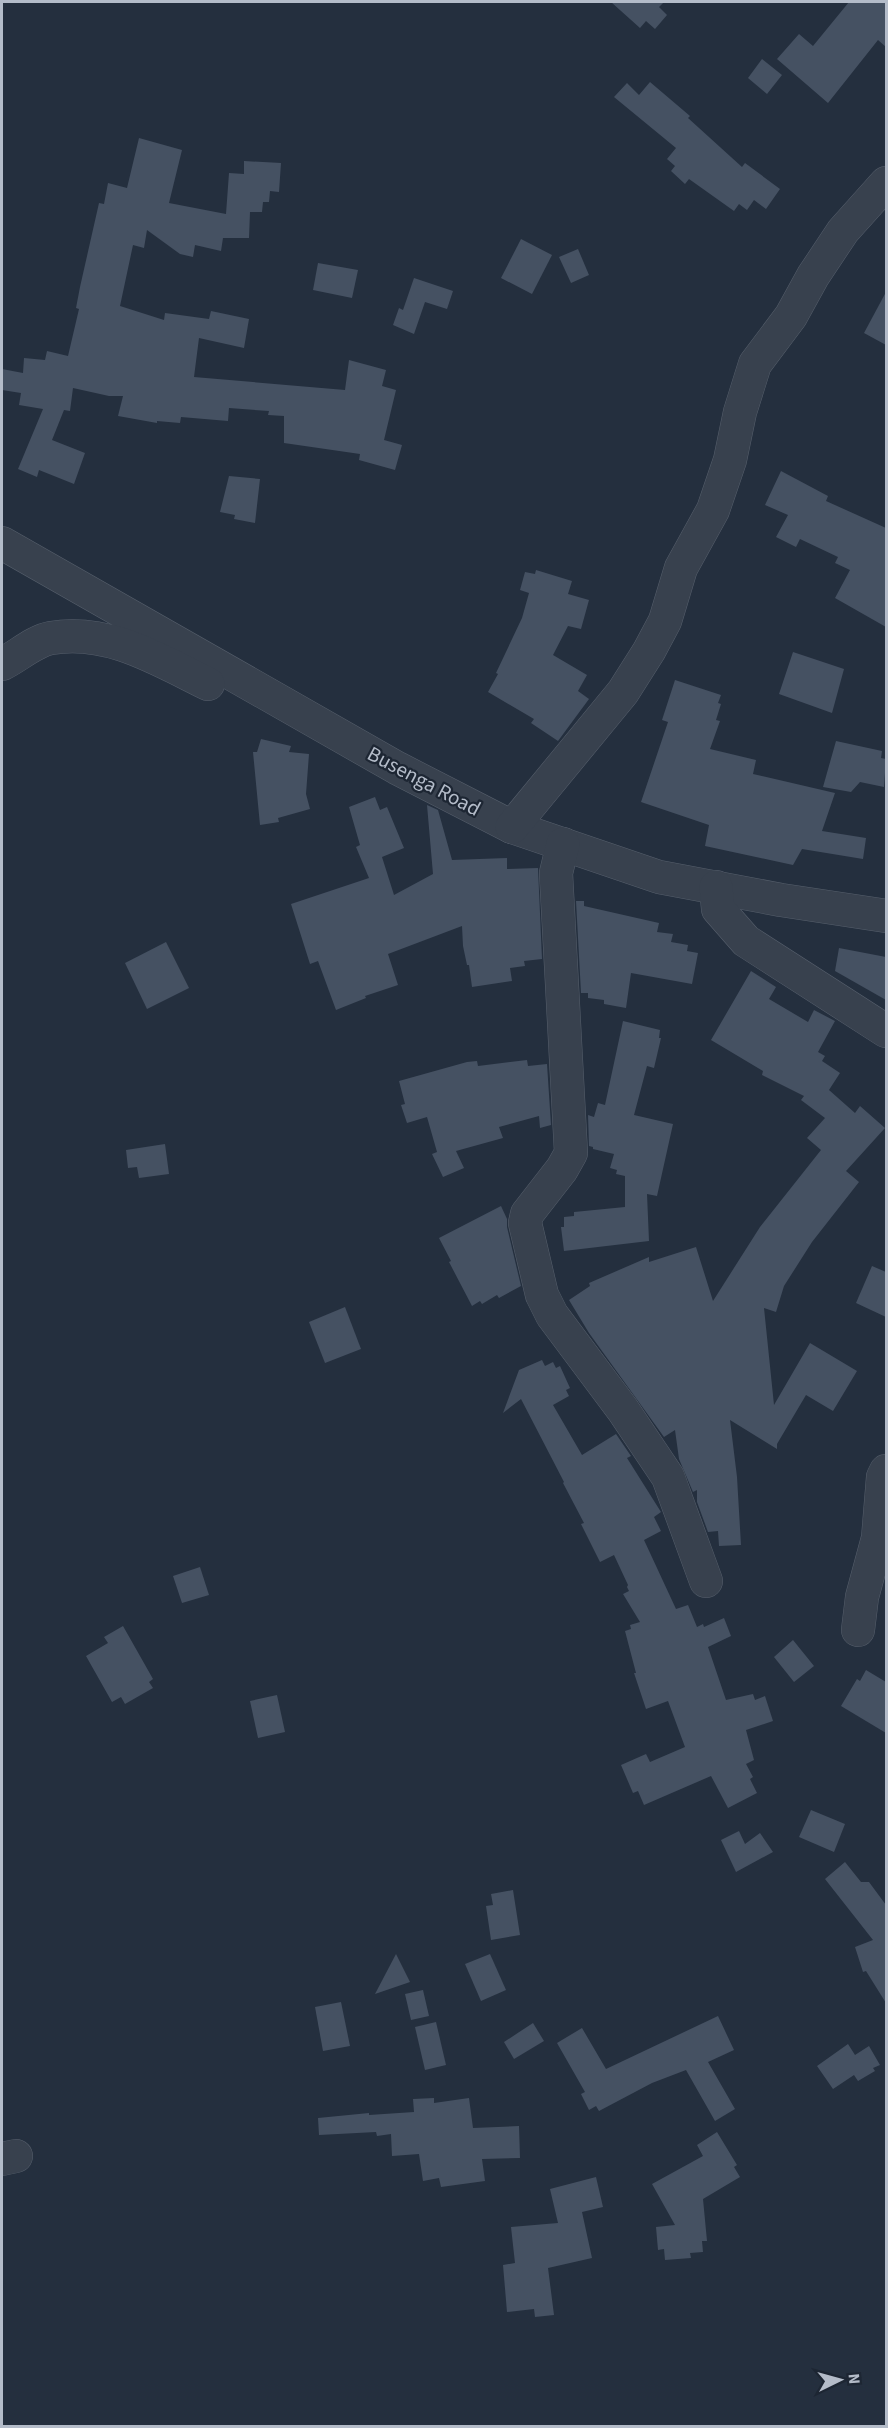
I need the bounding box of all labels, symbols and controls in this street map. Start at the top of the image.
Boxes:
street label: Busenga Road [362,739,486,823]
north arrow [810,2350,870,2410]
text: N [843,2373,865,2385]

